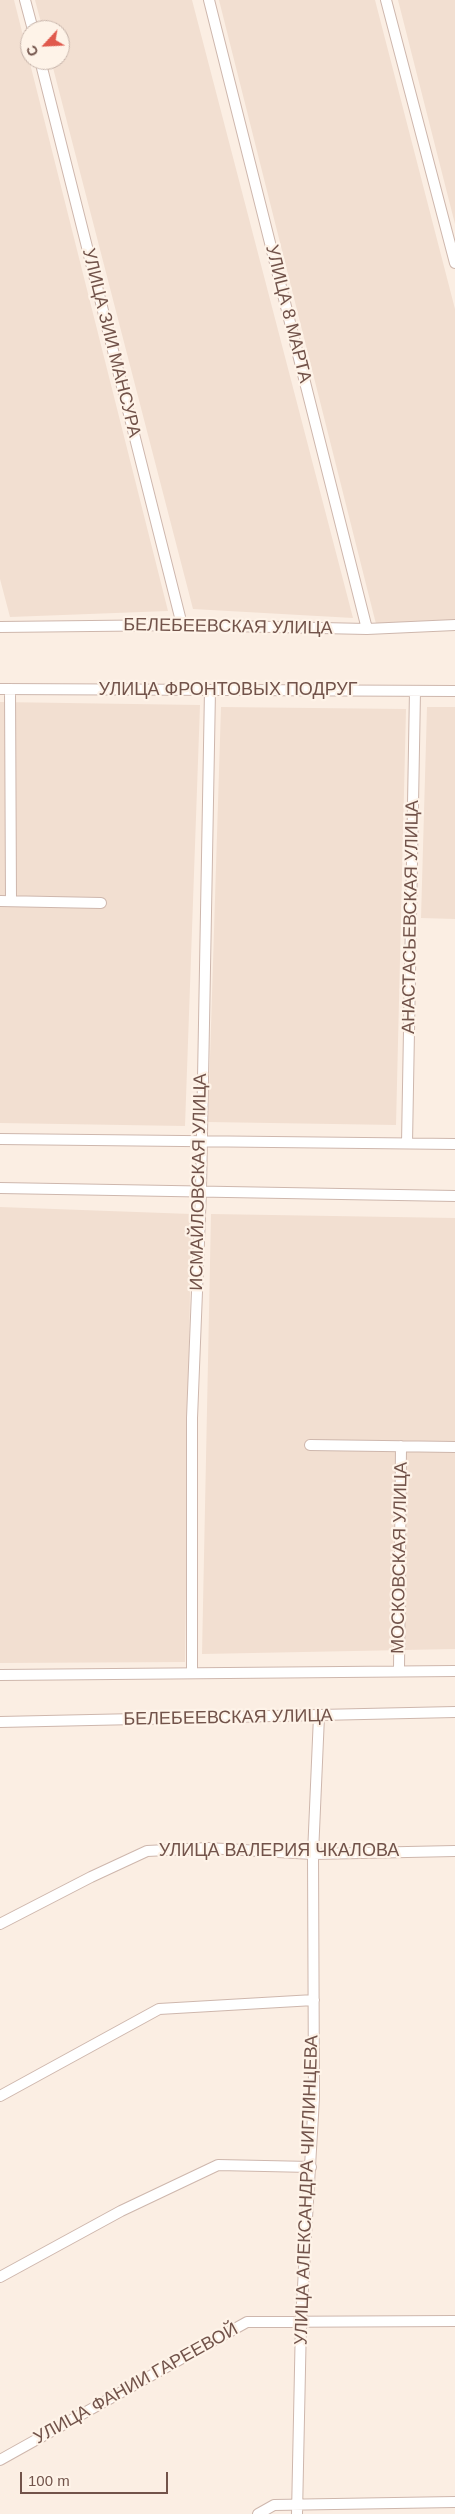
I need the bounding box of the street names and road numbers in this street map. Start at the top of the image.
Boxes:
street label: УЛИЦА 8 МАРТА [260,243,316,385]
street label: УЛИЦА ЗИИ МАНСУРА [77,246,145,440]
street label: БЕЛЕБЕЕВСКАЯ УЛИЦА [123,614,333,640]
street label: УЛИЦА ФРОНТОВЫХ ПОДРУГ [99,679,357,701]
street label: АНАСТАСЬЕВСКАЯ УЛИЦА [398,800,424,1034]
street label: ИСМАЙЛОВСКАЯ УЛИЦА [186,1073,212,1291]
street label: МОСКОВСКАЯ УЛИЦА [388,1462,412,1654]
street label: БЕЛЕБЕЕВСКАЯ УЛИЦА [123,1705,333,1731]
street label: УЛИЦА ВАЛЕРИЯ ЧКАЛОВА [159,1840,399,1862]
street label: УЛИЦА АЛЕКСАНДРА ЧИГЛИНЦЕВА [291,2035,323,2345]
street label: УЛИЦА ФАНИИ ГАРЕЕВОЙ [30,2319,242,2449]

